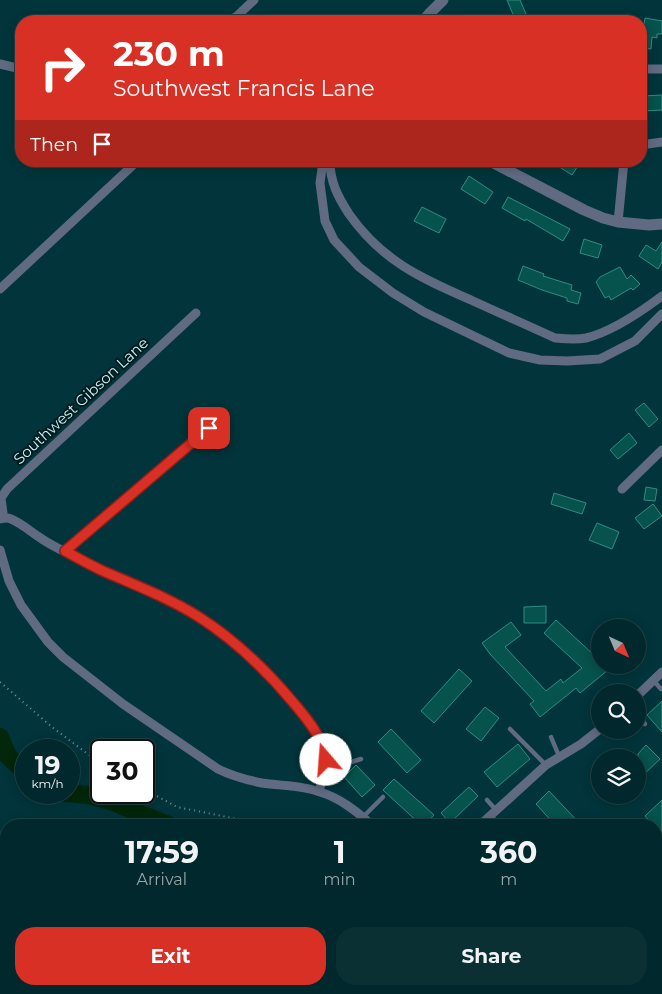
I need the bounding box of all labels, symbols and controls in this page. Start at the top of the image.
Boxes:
text: 230 m [113,32,225,75]
icon: right [30,35,95,100]
text: Southwest Francis Lane [113,75,375,102]
icon: arrive [88,130,116,158]
text: Then [30,133,78,156]
street label: Southwest Gibson Lane [9,333,152,468]
pin [188,407,230,449]
icon: arrive [195,414,223,442]
north arrow [591,619,646,674]
map controls [591,619,646,804]
button: search [591,684,646,739]
position arrow [299,733,351,785]
speed limit sign: 30 [90,739,155,804]
button: layers [591,749,646,804]
text: 19 [35,750,60,780]
text: km/h [31,776,64,791]
text: 17:59 [125,834,199,871]
text: 1 [334,834,346,871]
text: 360 [480,834,537,871]
text: Arrival [137,870,187,889]
text: min [324,870,356,889]
text: m [500,870,517,889]
button: Exit [15,927,326,985]
button: Share [336,927,647,985]

